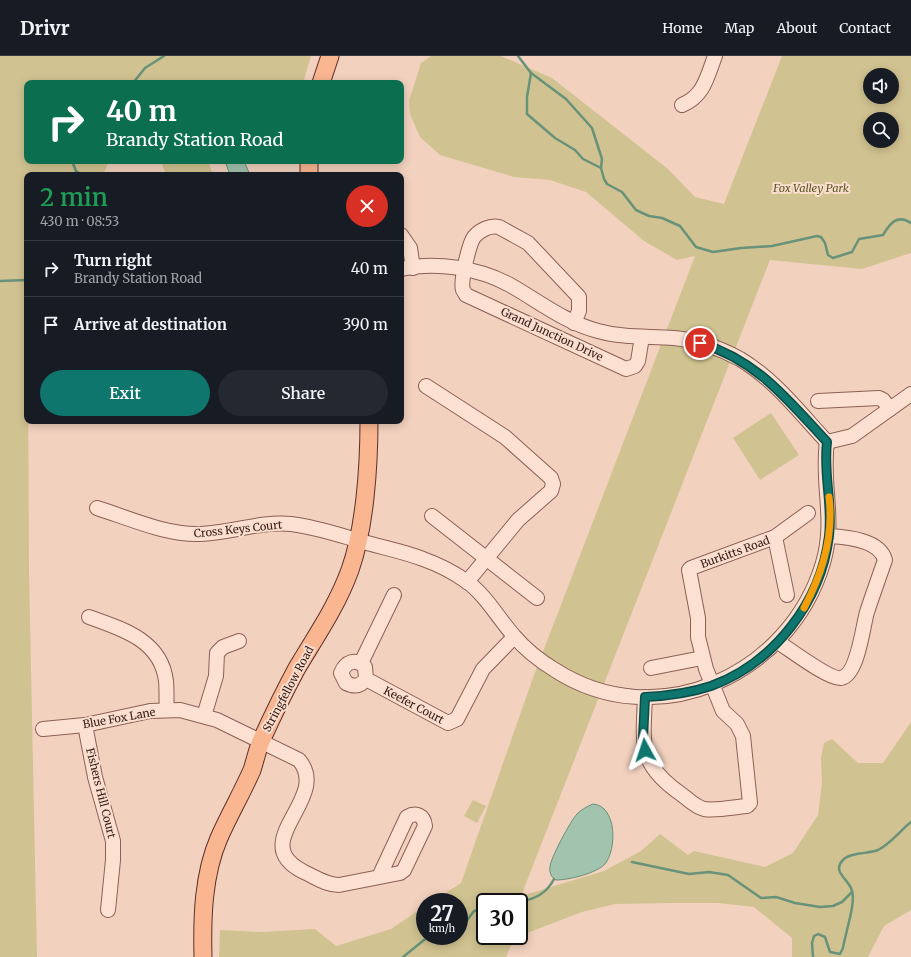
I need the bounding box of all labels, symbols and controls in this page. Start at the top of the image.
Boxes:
text: Drivr [20,16,70,40]
text: Home [662,19,703,37]
text: Map [725,19,754,37]
text: About [776,19,817,37]
text: Contact [839,19,891,37]
map controls [863,68,899,148]
button: sound [863,68,899,104]
text: 40 m [106,93,177,129]
icon: right [40,96,92,148]
button: search [863,112,899,148]
text: Brandy Station Road [106,128,283,151]
park label: Fox Valley Park [772,181,849,195]
text: 2 min [40,182,108,213]
button: close [346,185,388,227]
text: 430 m · 08:53 [40,213,119,230]
text: Turn right [74,251,152,270]
icon: right [40,258,62,280]
text: 40 m [351,259,388,278]
text: Brandy Station Road [74,270,202,287]
street label: Grand Junction Drive [499,304,606,364]
icon: arrive [40,314,62,336]
text: Arrive at destination [74,315,227,334]
text: 390 m [343,315,388,334]
pin [683,326,717,360]
icon: arrive [689,332,711,354]
button: Exit [40,370,210,416]
button: Share [218,370,388,416]
street label: Cross Keys Court [193,517,284,541]
street label: Burkitts Road [698,533,772,571]
street label: Stringfellow Road [260,644,317,734]
street label: Keefer Court [381,683,447,727]
street label: Blue Fox Lane [82,705,157,731]
position arrow [624,729,666,771]
street label: Fishers Hill Court [83,746,119,840]
speed limit sign: 30 [476,893,528,945]
text: 27 [430,901,454,926]
text: km/h [429,922,455,935]

